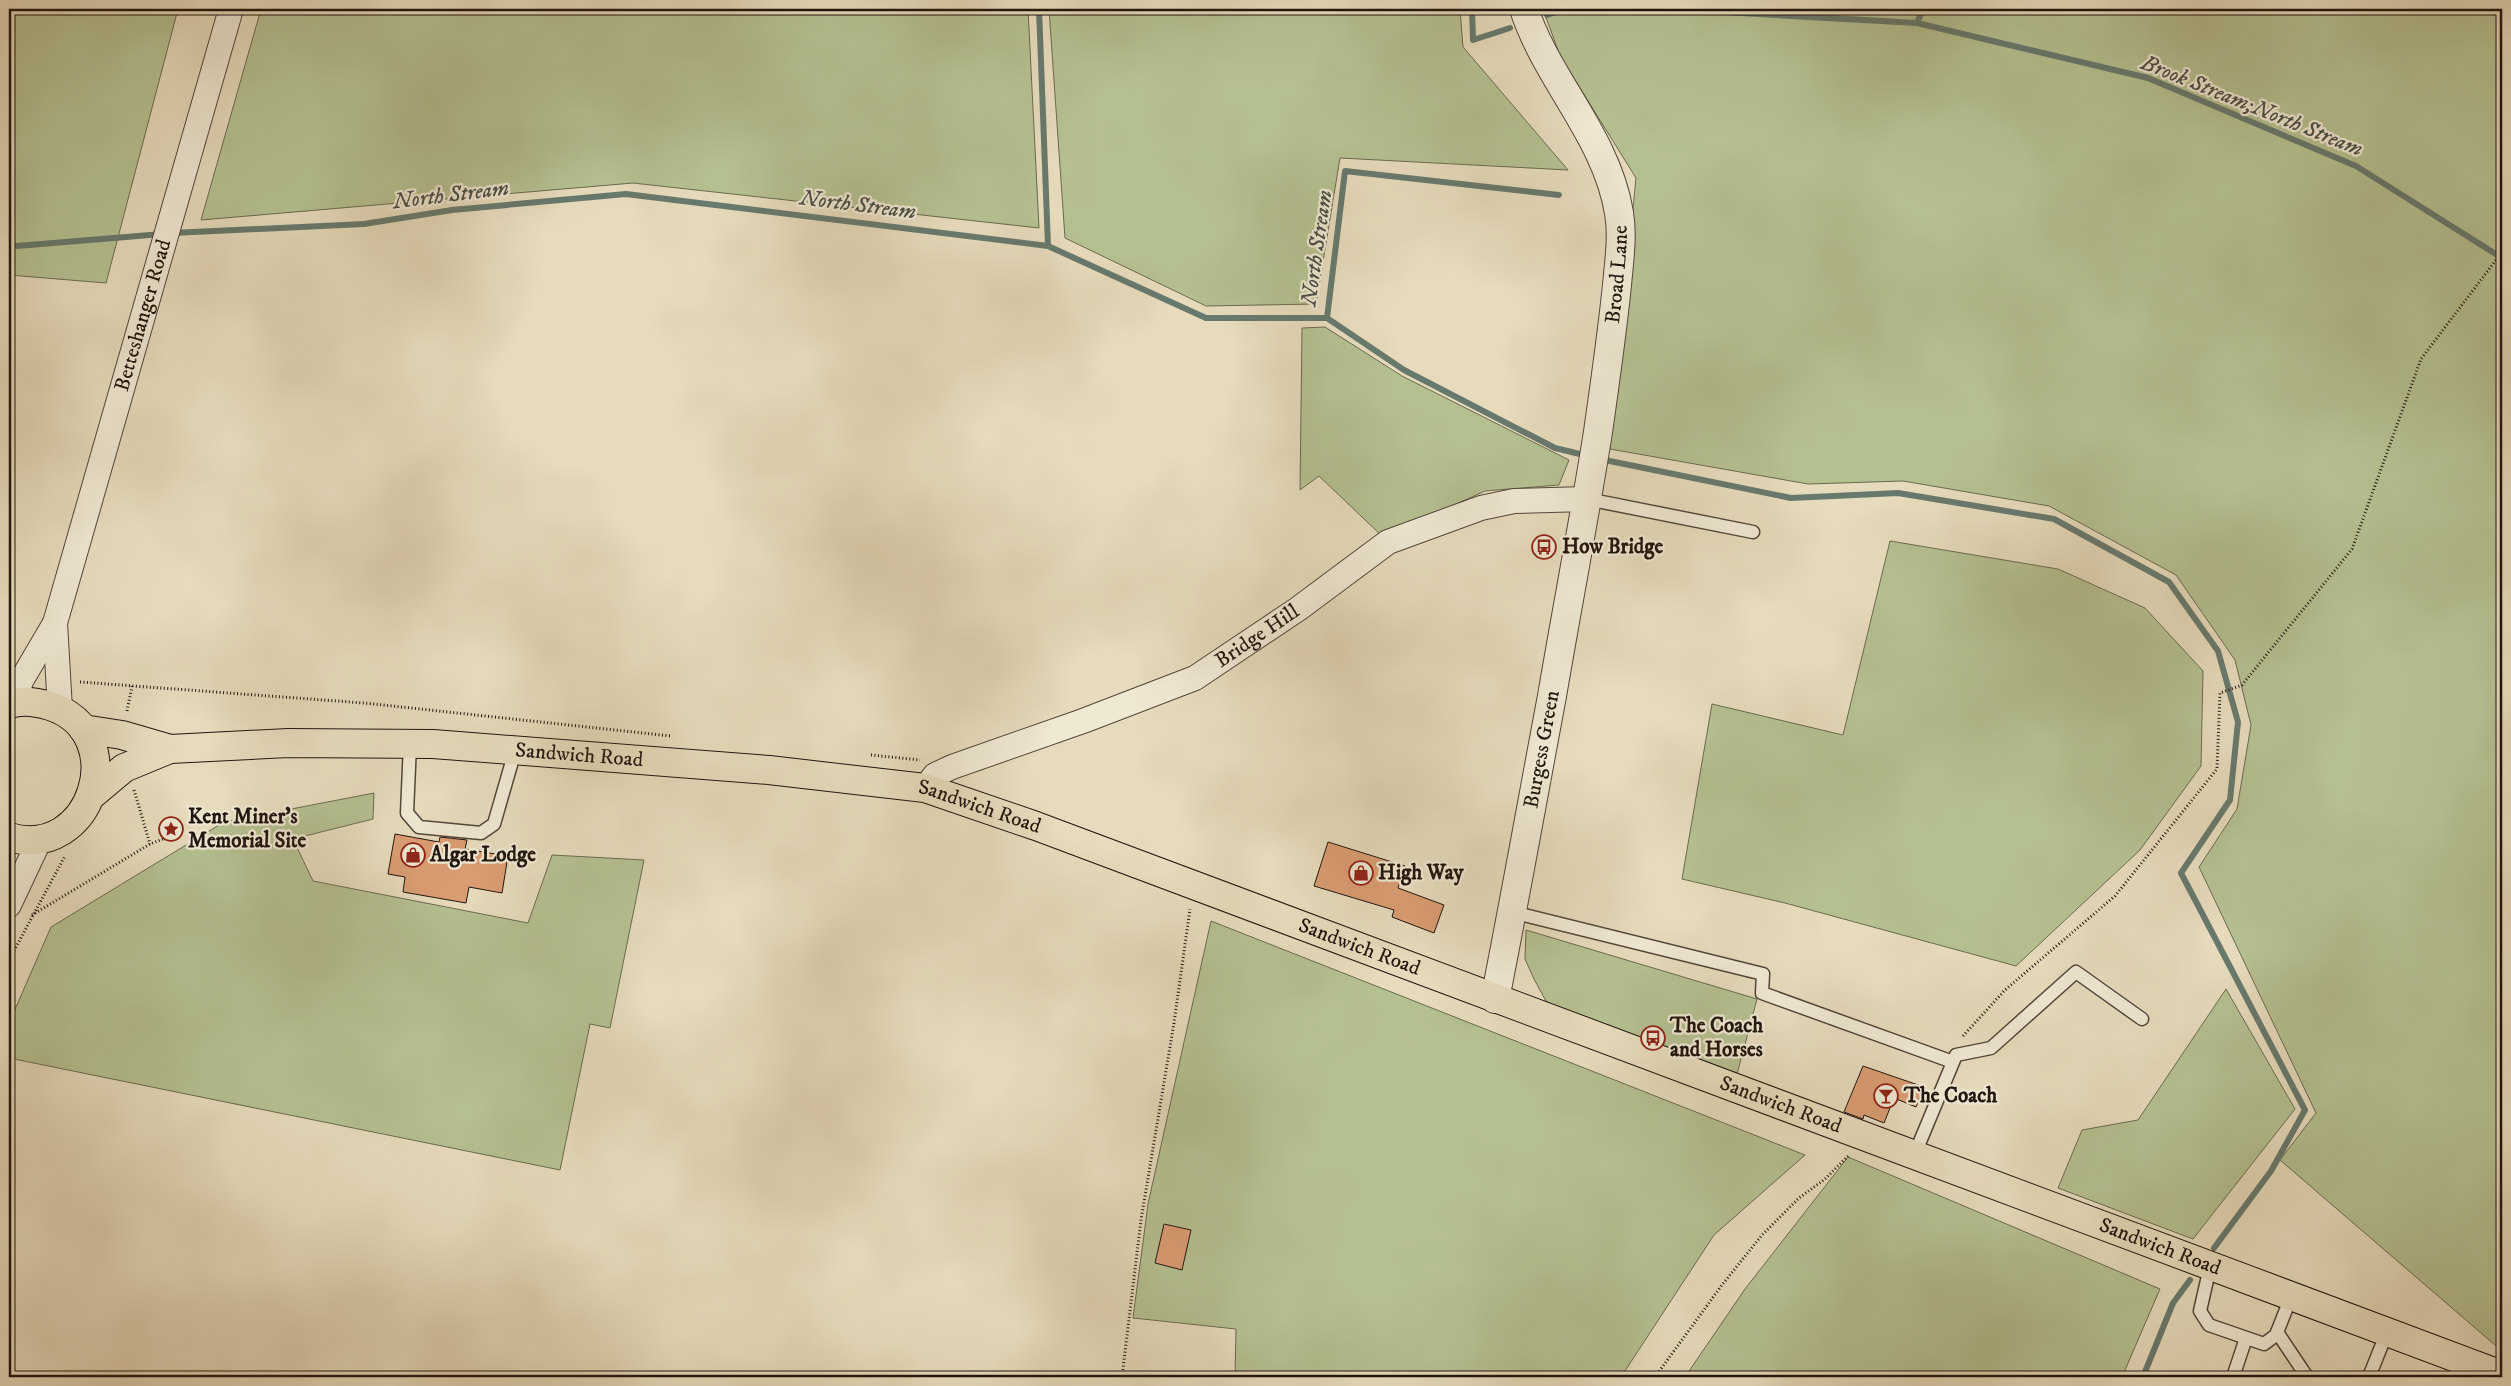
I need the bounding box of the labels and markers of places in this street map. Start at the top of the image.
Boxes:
bus stop icon: How Bridge [1531,534,1557,560]
place label: How Bridge [1562,534,1664,560]
place label: Kent Miner's Memorial Site [188,804,306,854]
place icon: Kent Miner's Memorial Site [158,816,184,842]
shop icon: Algar Lodge [400,842,426,868]
place label: Algar Lodge [429,842,536,868]
shop icon: High Way [1348,860,1374,886]
place label: High Way [1378,860,1465,886]
place label: The Coach and Horses [1669,1013,1764,1063]
bus stop icon: The Coach and Horses [1640,1025,1666,1051]
bar icon: The Coach [1873,1083,1899,1109]
place label: The Coach [1903,1083,1998,1109]

